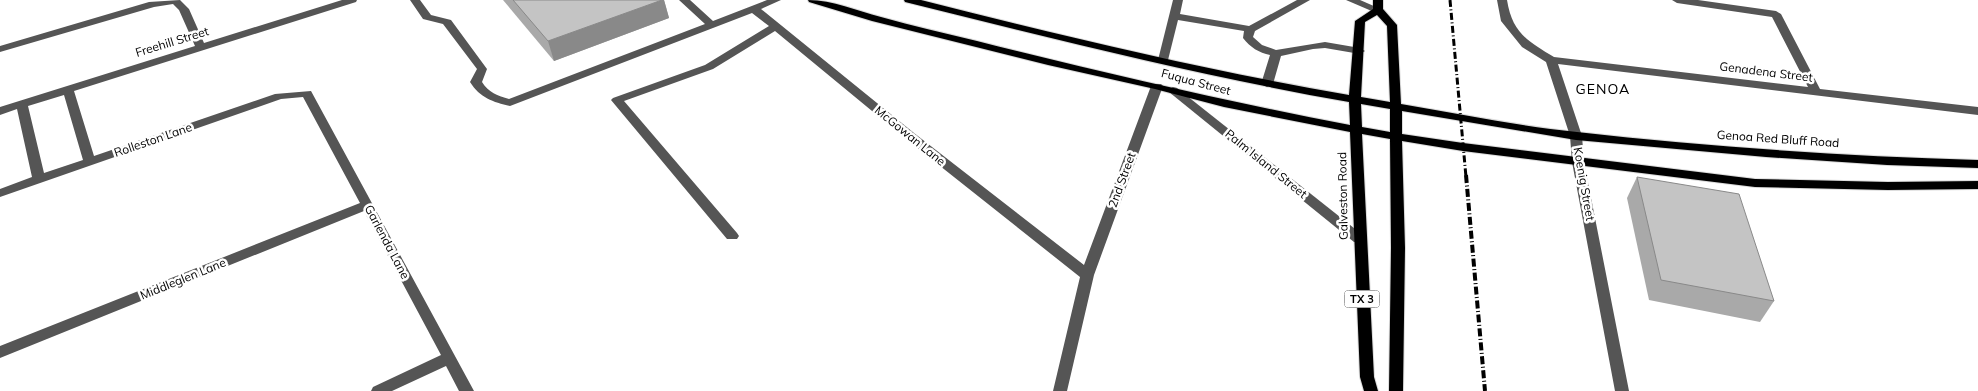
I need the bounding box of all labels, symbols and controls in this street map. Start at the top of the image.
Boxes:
street label: Freehill Street [133,23,210,60]
street label: Genadena Street [1719,58,1814,85]
street label: Fuqua Street [1160,65,1232,98]
district label: GENOA [1576,80,1630,98]
street label: McGowan Lane [872,102,949,169]
street label: Rolleston Lane [112,119,194,160]
street label: Palm Island Street [1222,126,1310,201]
street label: Genoa Red Bluff Road [1716,127,1840,150]
street label: Koenig Street [1571,146,1598,222]
street label: 2nd Street [1105,150,1138,210]
street label: Galveston Road [1334,152,1351,240]
street label: Garlenda Lane [362,202,413,281]
street label: Middleglen Lane [138,255,228,303]
road number: TX 3 [1344,290,1380,308]

